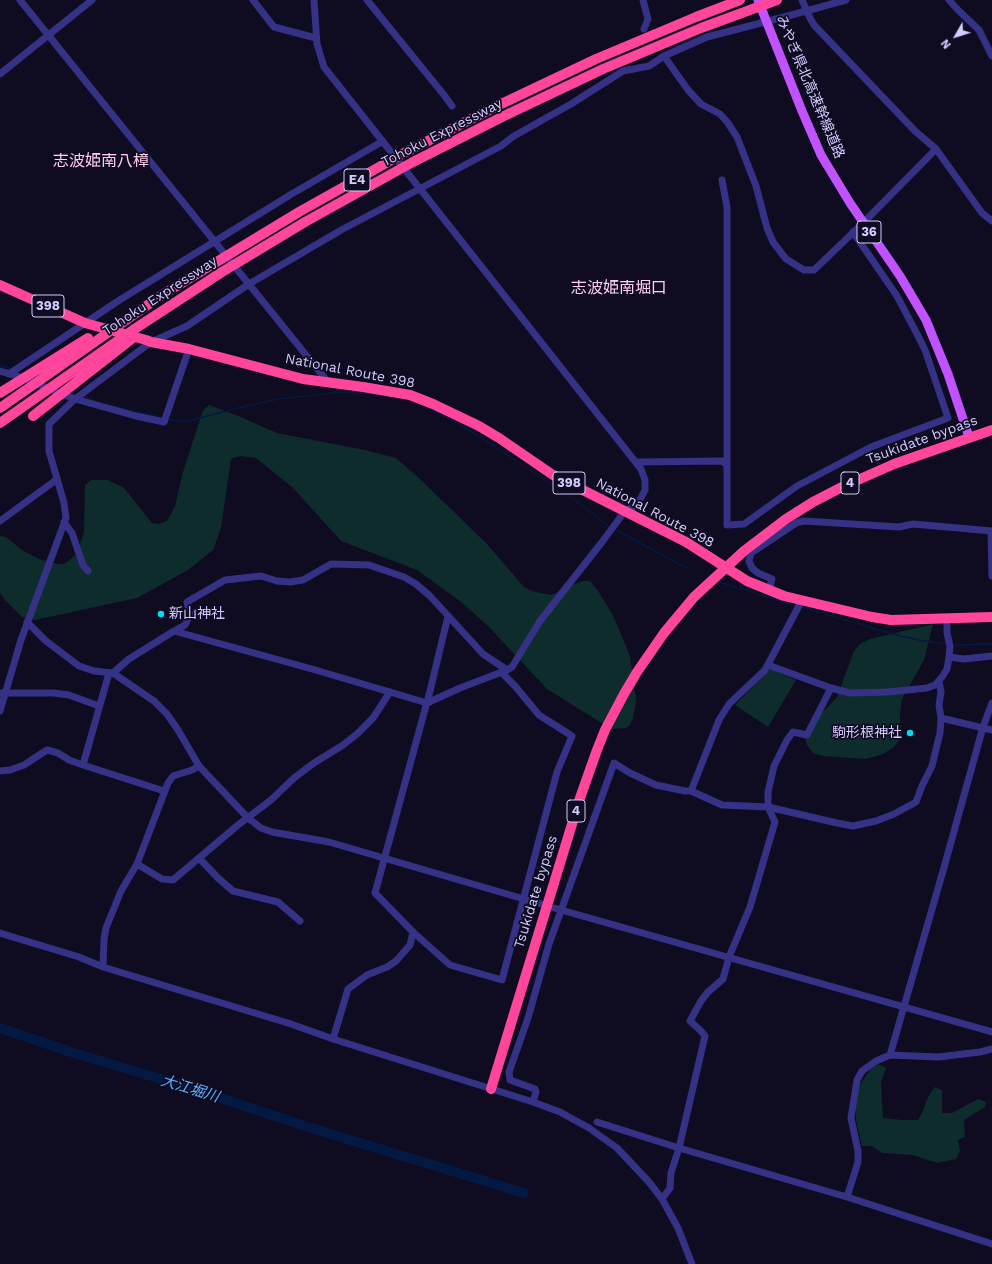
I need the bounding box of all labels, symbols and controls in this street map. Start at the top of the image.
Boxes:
street label: みやぎ県北高速幹線道路 [772,13,848,161]
north arrow [936,16,976,56]
text: N [939,37,954,51]
street label: Tohoku Expressway [379,95,505,171]
district label: 志波姫南八樟 [53,151,149,171]
road number: E4 [344,169,370,191]
road number: 36 [857,221,881,243]
street label: Tohoku Expressway [100,253,220,339]
district label: 志波姫南堀口 [571,278,667,298]
road number: 398 [32,295,64,317]
street label: National Route 398 [284,350,416,392]
street label: Tsukidate bypass [864,412,980,468]
road number: 398 [553,472,585,494]
road number: 4 [841,472,859,494]
street label: National Route 398 [593,475,717,551]
place label: 新山神社 [169,606,225,622]
marker: 新山神社 [156,609,166,619]
place label: 駒形根神社 [832,725,902,741]
marker: 駒形根神社 [905,728,915,738]
road number: 4 [567,800,585,822]
street label: Tsukidate bypass [511,834,561,950]
water label: 大江堀川 [159,1072,221,1106]

